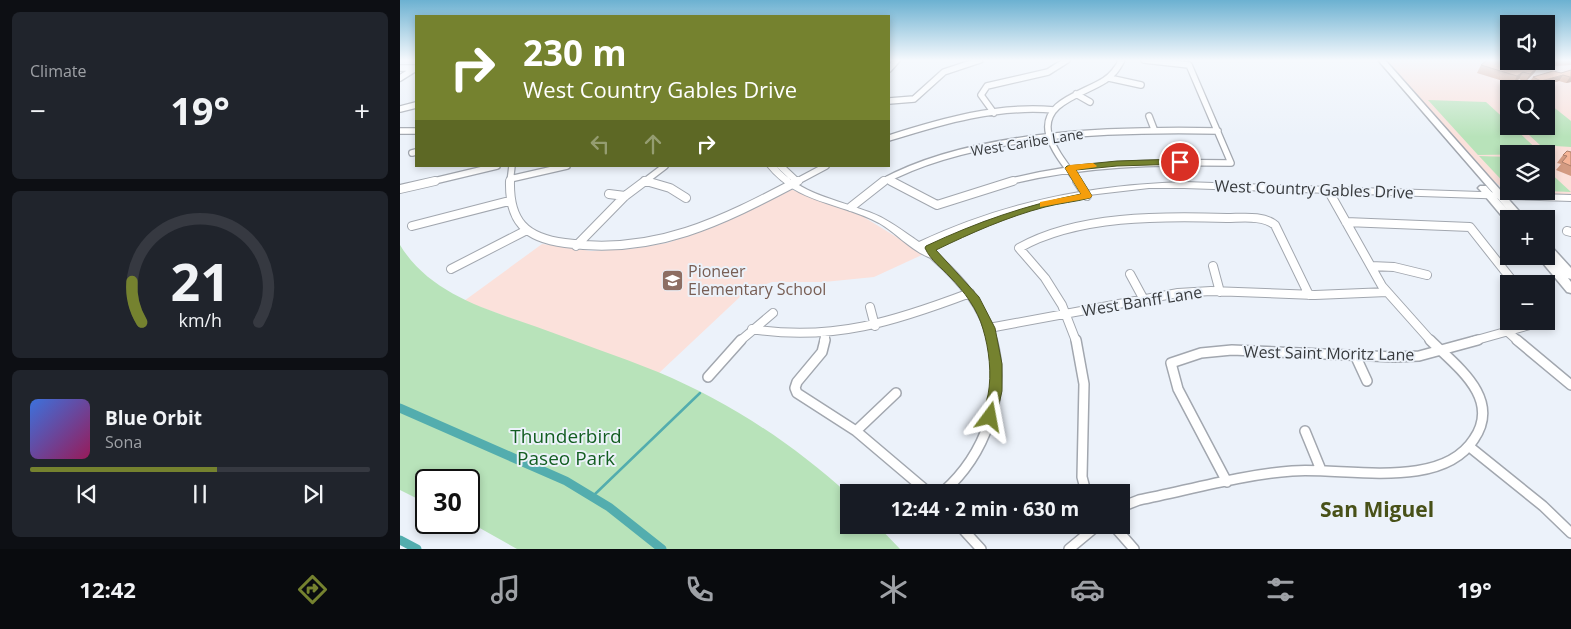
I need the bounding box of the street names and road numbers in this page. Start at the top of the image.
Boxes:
street label: West Caribe Lane [969,124,1085,160]
street label: West Country Gables Drive [1214,175,1414,203]
street label: West Banff Lane [1080,281,1204,321]
street label: West Saint Moritz Lane [1244,341,1414,365]

